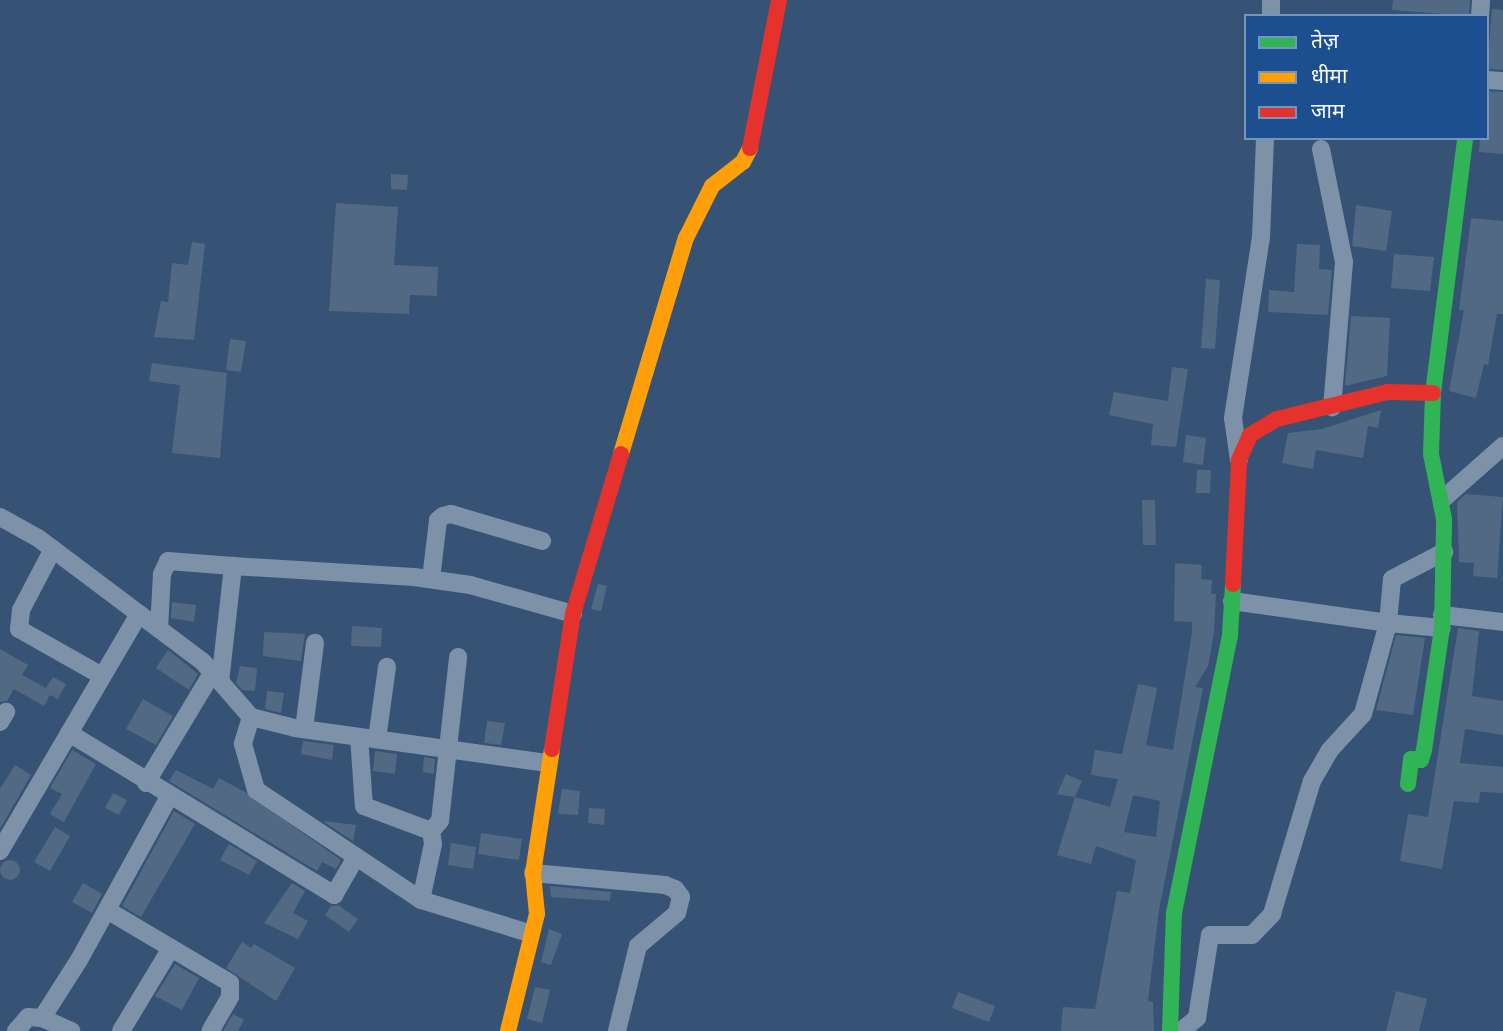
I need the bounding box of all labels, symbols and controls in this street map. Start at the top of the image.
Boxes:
legend [1244,14,1489,140]
text: तेज़ [1311,28,1339,53]
text: धीमा [1311,63,1347,88]
text: जाम [1311,98,1345,123]

